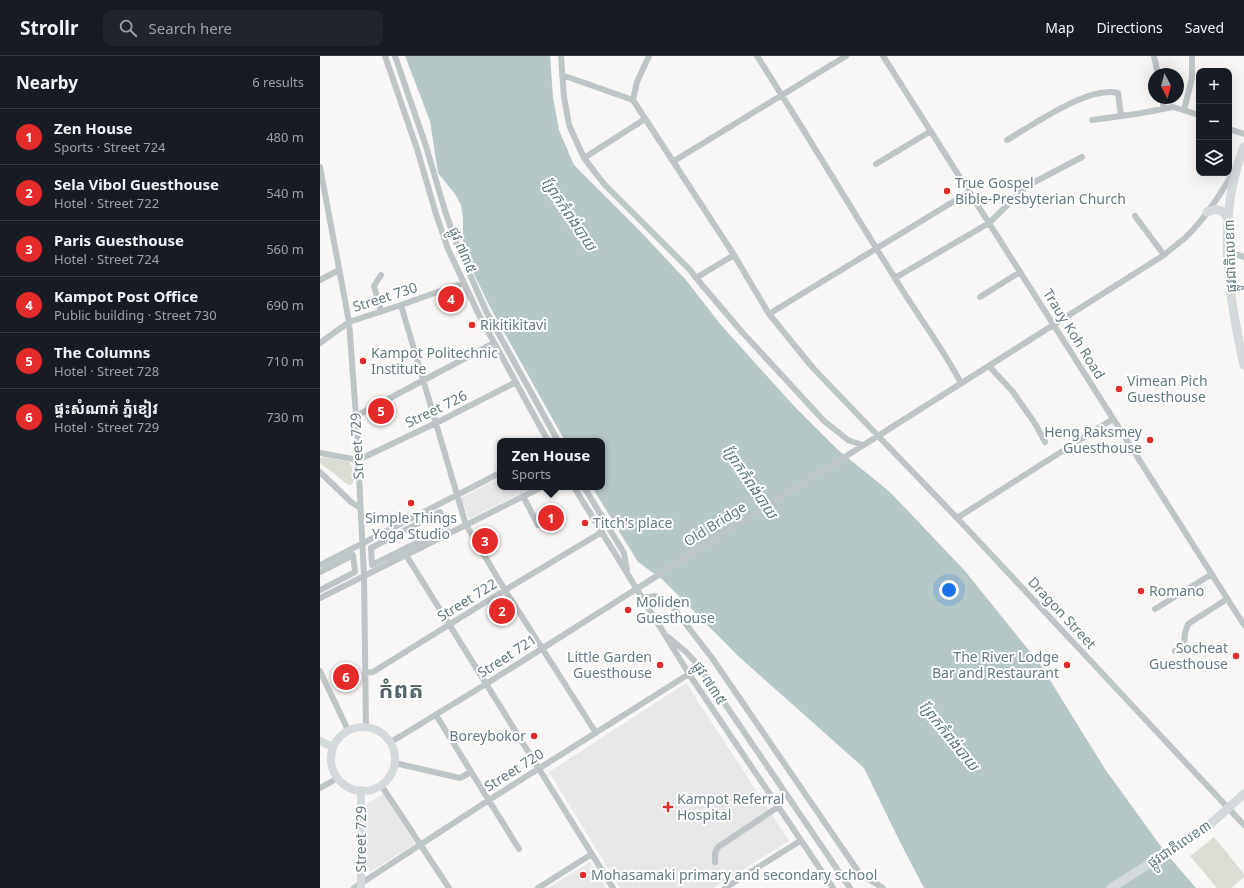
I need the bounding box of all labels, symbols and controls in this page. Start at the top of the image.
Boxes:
search box [103,10,383,46]
text: Strollr [20,15,79,41]
icon: search [117,17,139,39]
text: Search here [149,18,232,38]
text: Map [1045,18,1074,37]
text: Directions [1096,18,1163,37]
text: Saved [1185,18,1224,37]
north arrow [1148,68,1184,104]
map controls [1196,68,1232,176]
button: + [1196,68,1232,104]
text: Nearby [16,71,78,94]
text: 6 results [252,73,304,91]
button: − [1196,104,1232,140]
text: Zen House [54,118,132,138]
text: 1 [25,128,33,146]
text: 480 m [266,128,304,146]
text: Sports · Street 724 [54,138,166,156]
button: layers [1196,140,1232,176]
water label: ព្រែកកំពង់បាយ [538,173,603,255]
place label: True Gospel Bible-Presbyterian Church [955,173,1126,208]
text: Sela Vibol Guesthouse [54,174,219,194]
text: 2 [25,184,33,202]
text: 540 m [266,184,304,202]
marker: True Gospel Bible-Presbyterian Church [942,186,952,196]
text: Hotel · Street 722 [54,194,159,212]
street label: ផ្លូវជាតិលេខ៣ [1219,219,1243,293]
street label: ផ្លូវ ៧៣៥ [442,224,482,277]
text: Paris Guesthouse [54,230,184,250]
text: 3 [25,240,33,258]
text: 560 m [266,240,304,258]
text: Hotel · Street 724 [54,250,159,268]
street label: Street 730 [350,277,420,316]
pin: 4 [438,284,464,314]
street label: Trauy Koh Road [1039,285,1110,382]
text: Kampot Post Office [54,286,198,306]
text: 4 [25,296,33,314]
text: 690 m [266,296,304,314]
text: Public building · Street 730 [54,306,217,324]
place label: Rikitikitavi [480,315,547,334]
marker: Rikitikitavi [467,320,477,330]
text: The Columns [54,342,150,362]
place label: Kampot Politechnic Institute [371,343,498,378]
text: 5 [25,352,33,370]
text: 710 m [266,352,304,370]
marker: Kampot Politechnic Institute [358,356,368,366]
text: Hotel · Street 728 [54,362,159,380]
place label: Vimean Pich Guesthouse [1127,371,1208,406]
marker: Vimean Pich Guesthouse [1114,384,1124,394]
street label: Street 726 [402,385,470,432]
pin: 5 [368,396,394,426]
text: ផ្ទះសំណាក់ ភ្នំខៀវ [54,398,158,418]
text: 6 [25,408,33,426]
text: 730 m [266,408,304,426]
street label: Street 729 [345,412,368,480]
text: Hotel · Street 729 [54,418,159,436]
place label: Heng Raksmey Guesthouse [1044,422,1143,457]
marker: Heng Raksmey Guesthouse [1145,435,1155,445]
popup [497,438,605,490]
water label: ព្រែកកំពង់បាយ [719,441,784,523]
text: Zen House [512,445,590,465]
text: Sports [512,465,551,483]
street label: Old Bridge [680,497,750,550]
marker: Simple Things Yoga Studio [406,498,416,508]
pin: 1 [538,503,564,533]
place label: Simple Things Yoga Studio [365,508,457,543]
place label: Titch's place [593,513,673,532]
marker: Titch's place [580,518,590,528]
pin: 3 [472,526,498,556]
street label: Dragon Street [1024,573,1101,653]
street label: Street 722 [433,574,500,625]
your location [939,580,959,600]
place label: Romano [1149,581,1204,600]
marker: Romano [1136,586,1146,596]
place label: Moliden Guesthouse [636,592,715,627]
pin: 2 [489,596,515,626]
marker: Moliden Guesthouse [623,605,633,615]
street label: Street 721 [474,629,540,682]
place label: Socheat Guesthouse [1149,638,1228,673]
place label: Little Garden Guesthouse [567,647,652,682]
place label: The River Lodge Bar and Restaurant [932,647,1059,682]
marker: Socheat Guesthouse [1231,651,1241,661]
street label: ផ្លូវ ៧៣៥ [686,657,732,710]
marker: Little Garden Guesthouse [655,660,665,670]
marker: The River Lodge Bar and Restaurant [1062,660,1072,670]
pin: 6 [333,662,359,692]
district label: កំពត [379,674,423,704]
water label: ព្រែកកំពង់បាយ [915,696,985,776]
place label: Boreybokor [449,726,526,745]
marker: Boreybokor [529,731,539,741]
street label: Street 720 [480,744,547,795]
place label: Kampot Referral Hospital [677,789,784,824]
marker: Kampot Referral Hospital [662,801,674,813]
street label: Street 729 [351,806,370,872]
street label: ផ្លូវជាតិលេខ៣ [1143,815,1216,875]
place label: Mohasamaki primary and secondary school [591,865,877,884]
marker: Mohasamaki primary and secondary school [578,870,588,880]

